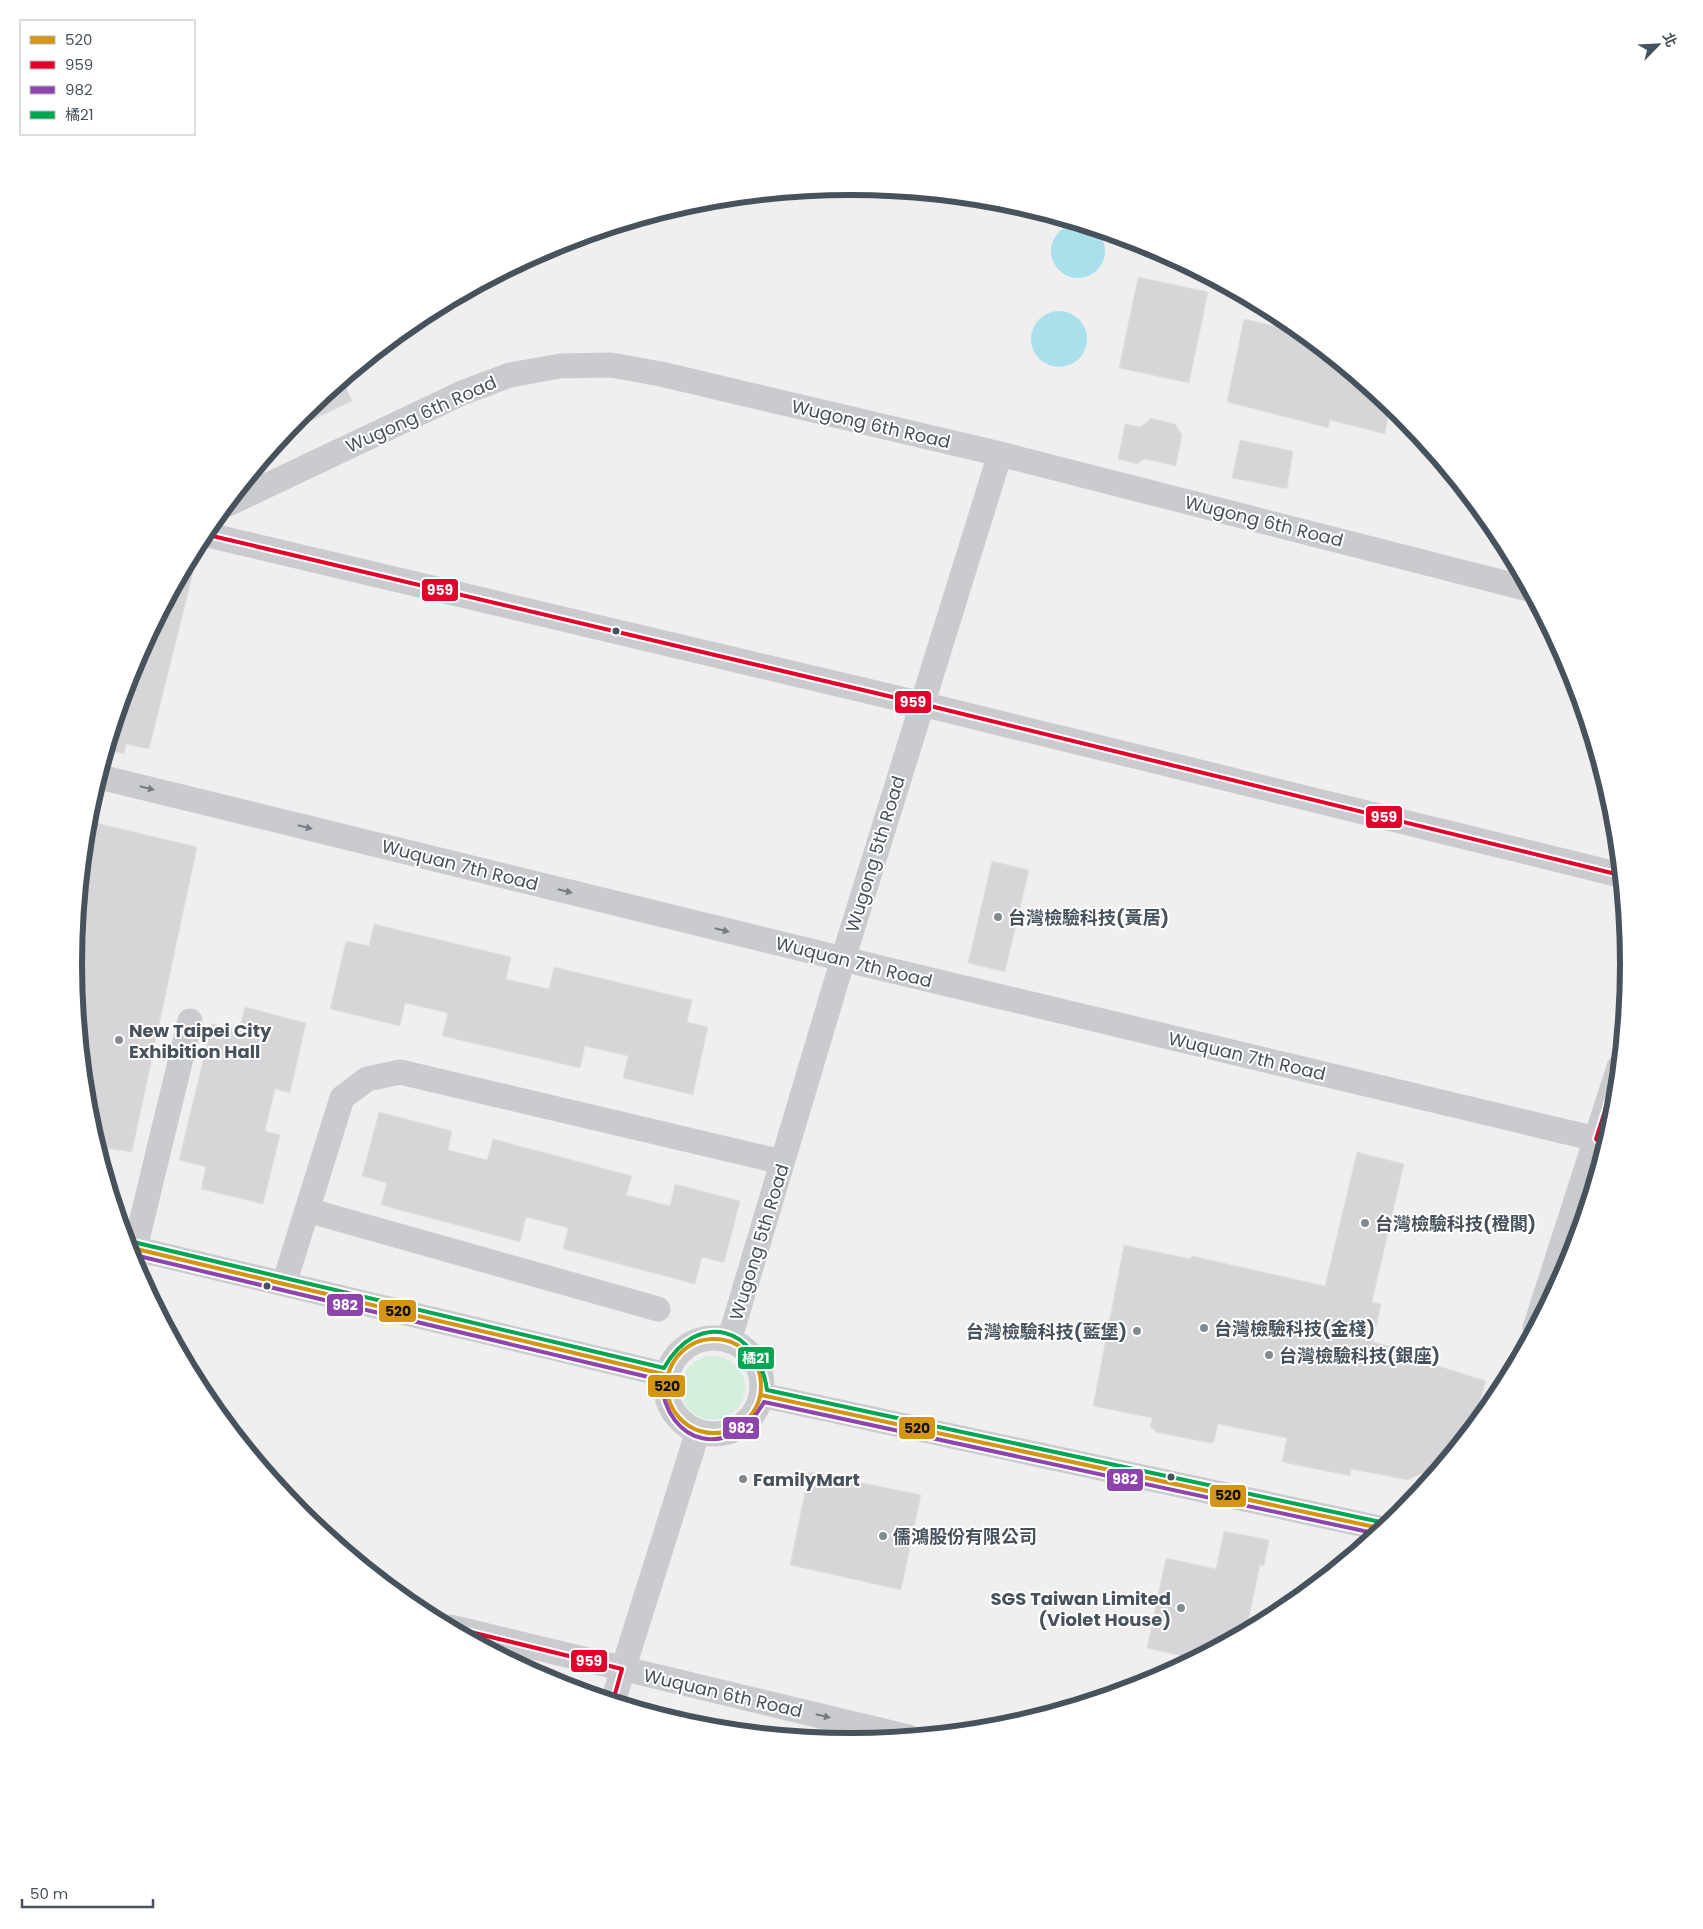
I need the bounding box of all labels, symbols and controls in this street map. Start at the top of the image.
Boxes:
legend [20,20,195,135]
north arrow [1633,20,1683,70]
text: 520 [65,29,92,50]
text: 北 [1658,29,1682,50]
text: 959 [65,54,93,75]
text: 982 [65,79,93,100]
text: 橘21 [65,104,93,125]
street label: Wugong 6th Road [342,370,500,458]
street label: Wugong 6th Road [789,394,953,454]
street label: Wugong 6th Road [1182,489,1346,553]
line badge: 959 [421,578,459,602]
text: 959 [427,580,453,600]
unlabelled marker [611,626,621,636]
line badge: 959 [894,690,932,714]
text: 959 [900,692,926,712]
street label: Wugong 5th Road [839,773,911,935]
one-way arrow [139,785,154,793]
line badge: 959 [1365,805,1403,829]
text: 959 [1371,807,1397,827]
one-way arrow [297,823,312,831]
street label: Wuquan 7th Road [379,833,541,897]
one-way arrow [557,887,572,895]
place label: 台灣檢驗科技(黃居) [1008,905,1169,930]
marker: 台灣檢驗科技(黃居) [992,911,1004,923]
one-way arrow [715,926,730,934]
street label: Wuquan 7th Road [773,930,935,994]
place label: New Taipei City Exhibition Hall [129,1018,272,1064]
street label: Wuquan 7th Road [1166,1026,1328,1086]
marker: New Taipei City Exhibition Hall [113,1034,125,1046]
street label: Wugong 5th Road [723,1161,795,1323]
place label: 台灣檢驗科技(橙閣) [1375,1211,1536,1236]
marker: 台灣檢驗科技(橙閣) [1359,1217,1371,1229]
unlabelled marker [262,1281,272,1291]
line badge: 982 [326,1293,364,1317]
text: 982 [332,1295,358,1315]
line badge: 520 [378,1299,417,1323]
text: 520 [385,1301,411,1321]
place label: 台灣檢驗科技(金棧) [1214,1316,1375,1341]
place label: 台灣檢驗科技(藍堡) [966,1319,1127,1344]
marker: 台灣檢驗科技(金棧) [1198,1322,1210,1334]
marker: 台灣檢驗科技(藍堡) [1131,1325,1143,1337]
place label: 台灣檢驗科技(銀座) [1279,1343,1440,1368]
line badge: 橘21 [737,1346,775,1370]
text: 橘21 [742,1348,770,1368]
marker: 台灣檢驗科技(銀座) [1263,1349,1275,1361]
line badge: 520 [647,1374,686,1398]
text: 520 [654,1376,680,1396]
line badge: 982 [722,1416,760,1440]
line badge: 520 [898,1416,936,1440]
text: 982 [728,1418,754,1438]
text: 520 [904,1418,930,1438]
place label: FamilyMart [753,1467,860,1492]
line badge: 982 [1106,1468,1144,1492]
text: 982 [1112,1469,1138,1489]
unlabelled marker [1166,1472,1176,1482]
marker: FamilyMart [737,1473,749,1485]
line badge: 520 [1209,1484,1247,1508]
text: 520 [1215,1485,1241,1505]
place label: 儒鴻股份有限公司 [893,1524,1037,1549]
marker: 儒鴻股份有限公司 [877,1530,889,1542]
place label: SGS Taiwan Limited (Violet House) [991,1586,1171,1632]
marker: SGS Taiwan Limited (Violet House) [1175,1602,1187,1614]
line badge: 959 [570,1649,608,1673]
text: 959 [576,1651,602,1671]
street label: Wuquan 6th Road [641,1663,805,1723]
one-way arrow [815,1713,830,1721]
scale bar [22,1876,154,1908]
text: 50 m [30,1883,68,1904]

